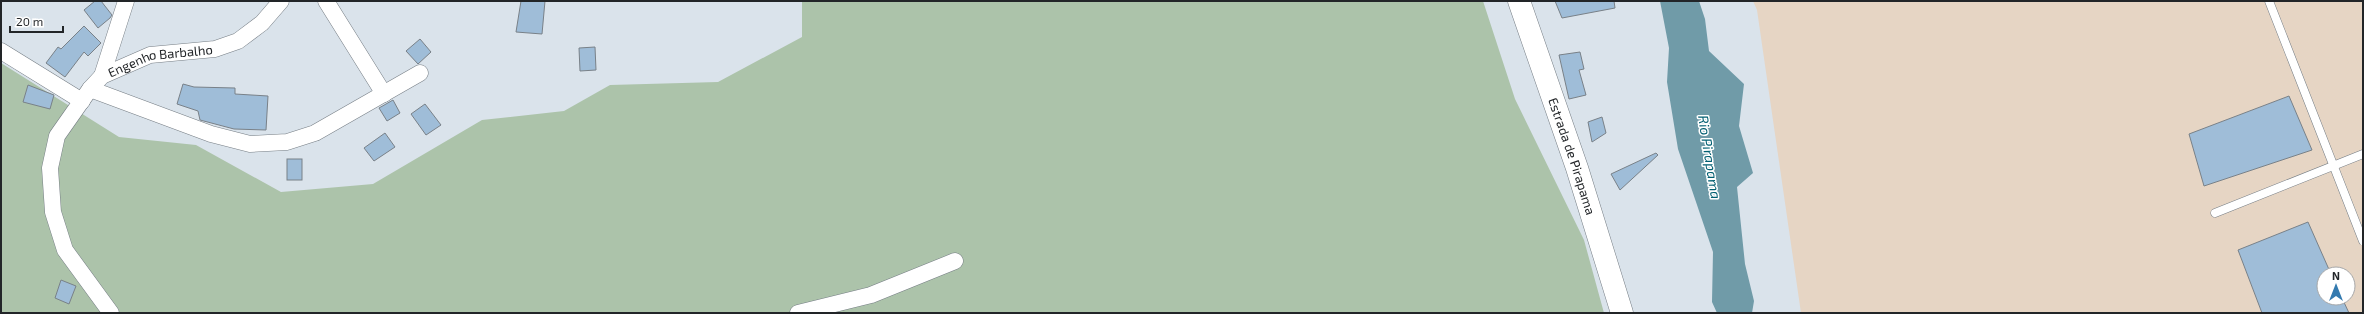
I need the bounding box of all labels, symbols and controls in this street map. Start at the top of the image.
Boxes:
scale bar [10,8,63,34]
text: 20 m [16,14,43,28]
street label: Engenho Barbalho [105,41,213,81]
street label: Estrada de Pirapama [1545,95,1599,217]
water label: Rio Pirapama [1695,114,1725,200]
north arrow [2316,266,2356,306]
text: N [2332,269,2340,282]

